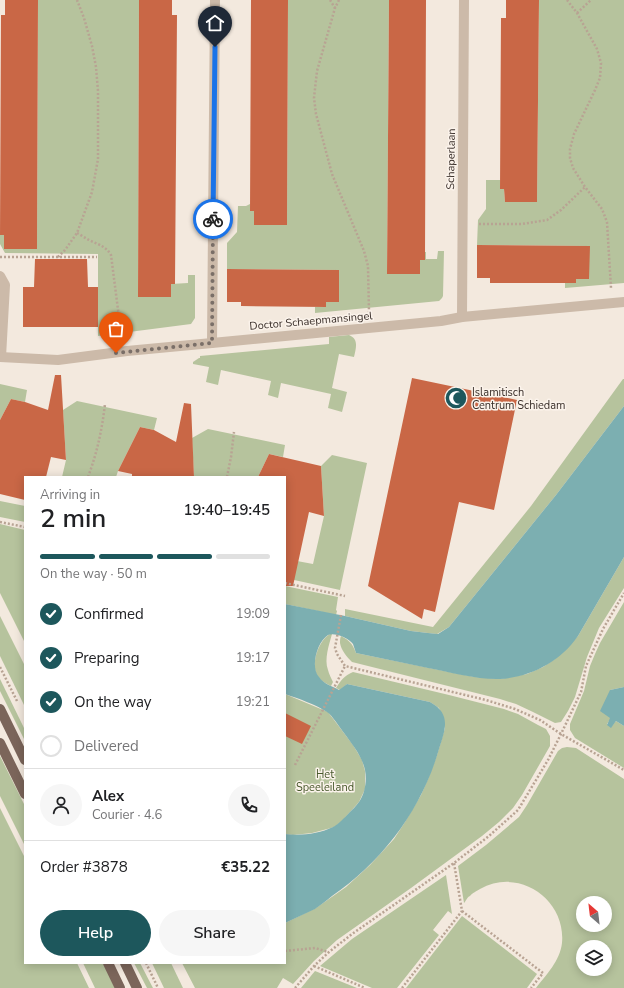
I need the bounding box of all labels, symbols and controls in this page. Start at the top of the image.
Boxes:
pin [198,6,232,47]
icon: home [204,12,226,34]
street label: Schaperlaan [443,128,459,190]
courier [193,199,233,239]
icon: bike [202,208,224,230]
street label: Doctor Schaepmansingel [249,308,374,334]
pin [99,312,133,353]
icon: bag [105,318,127,340]
mosque icon: Islamitisch Centrum Schiedam [443,385,469,411]
place label: Islamitisch Centrum Schiedam [472,385,566,413]
text: Arriving in [40,486,100,504]
text: 19:40–19:45 [183,500,270,520]
text: 2 min [40,501,106,536]
text: On the way · 50 m [40,565,147,583]
icon: check [40,603,62,625]
text: Confirmed [74,604,144,624]
text: 19:09 [236,605,270,623]
icon: check [40,647,62,669]
text: Preparing [74,648,139,668]
text: 19:17 [236,649,270,667]
icon: check [40,691,62,713]
text: On the way [74,692,152,712]
text: 19:21 [236,693,270,711]
text: Delivered [74,736,139,756]
park label: Het Speeleiland [296,767,354,795]
button: person [40,784,82,826]
button: phone [228,784,270,826]
text: Alex [92,786,124,806]
text: Courier · 4.6 [92,806,162,824]
text: Order #3878 [40,857,128,877]
text: €35.22 [221,857,270,877]
north arrow [576,896,612,932]
map controls [576,896,612,976]
button: Help [40,910,151,956]
button: Share [159,910,270,956]
button: layers [576,940,612,976]

